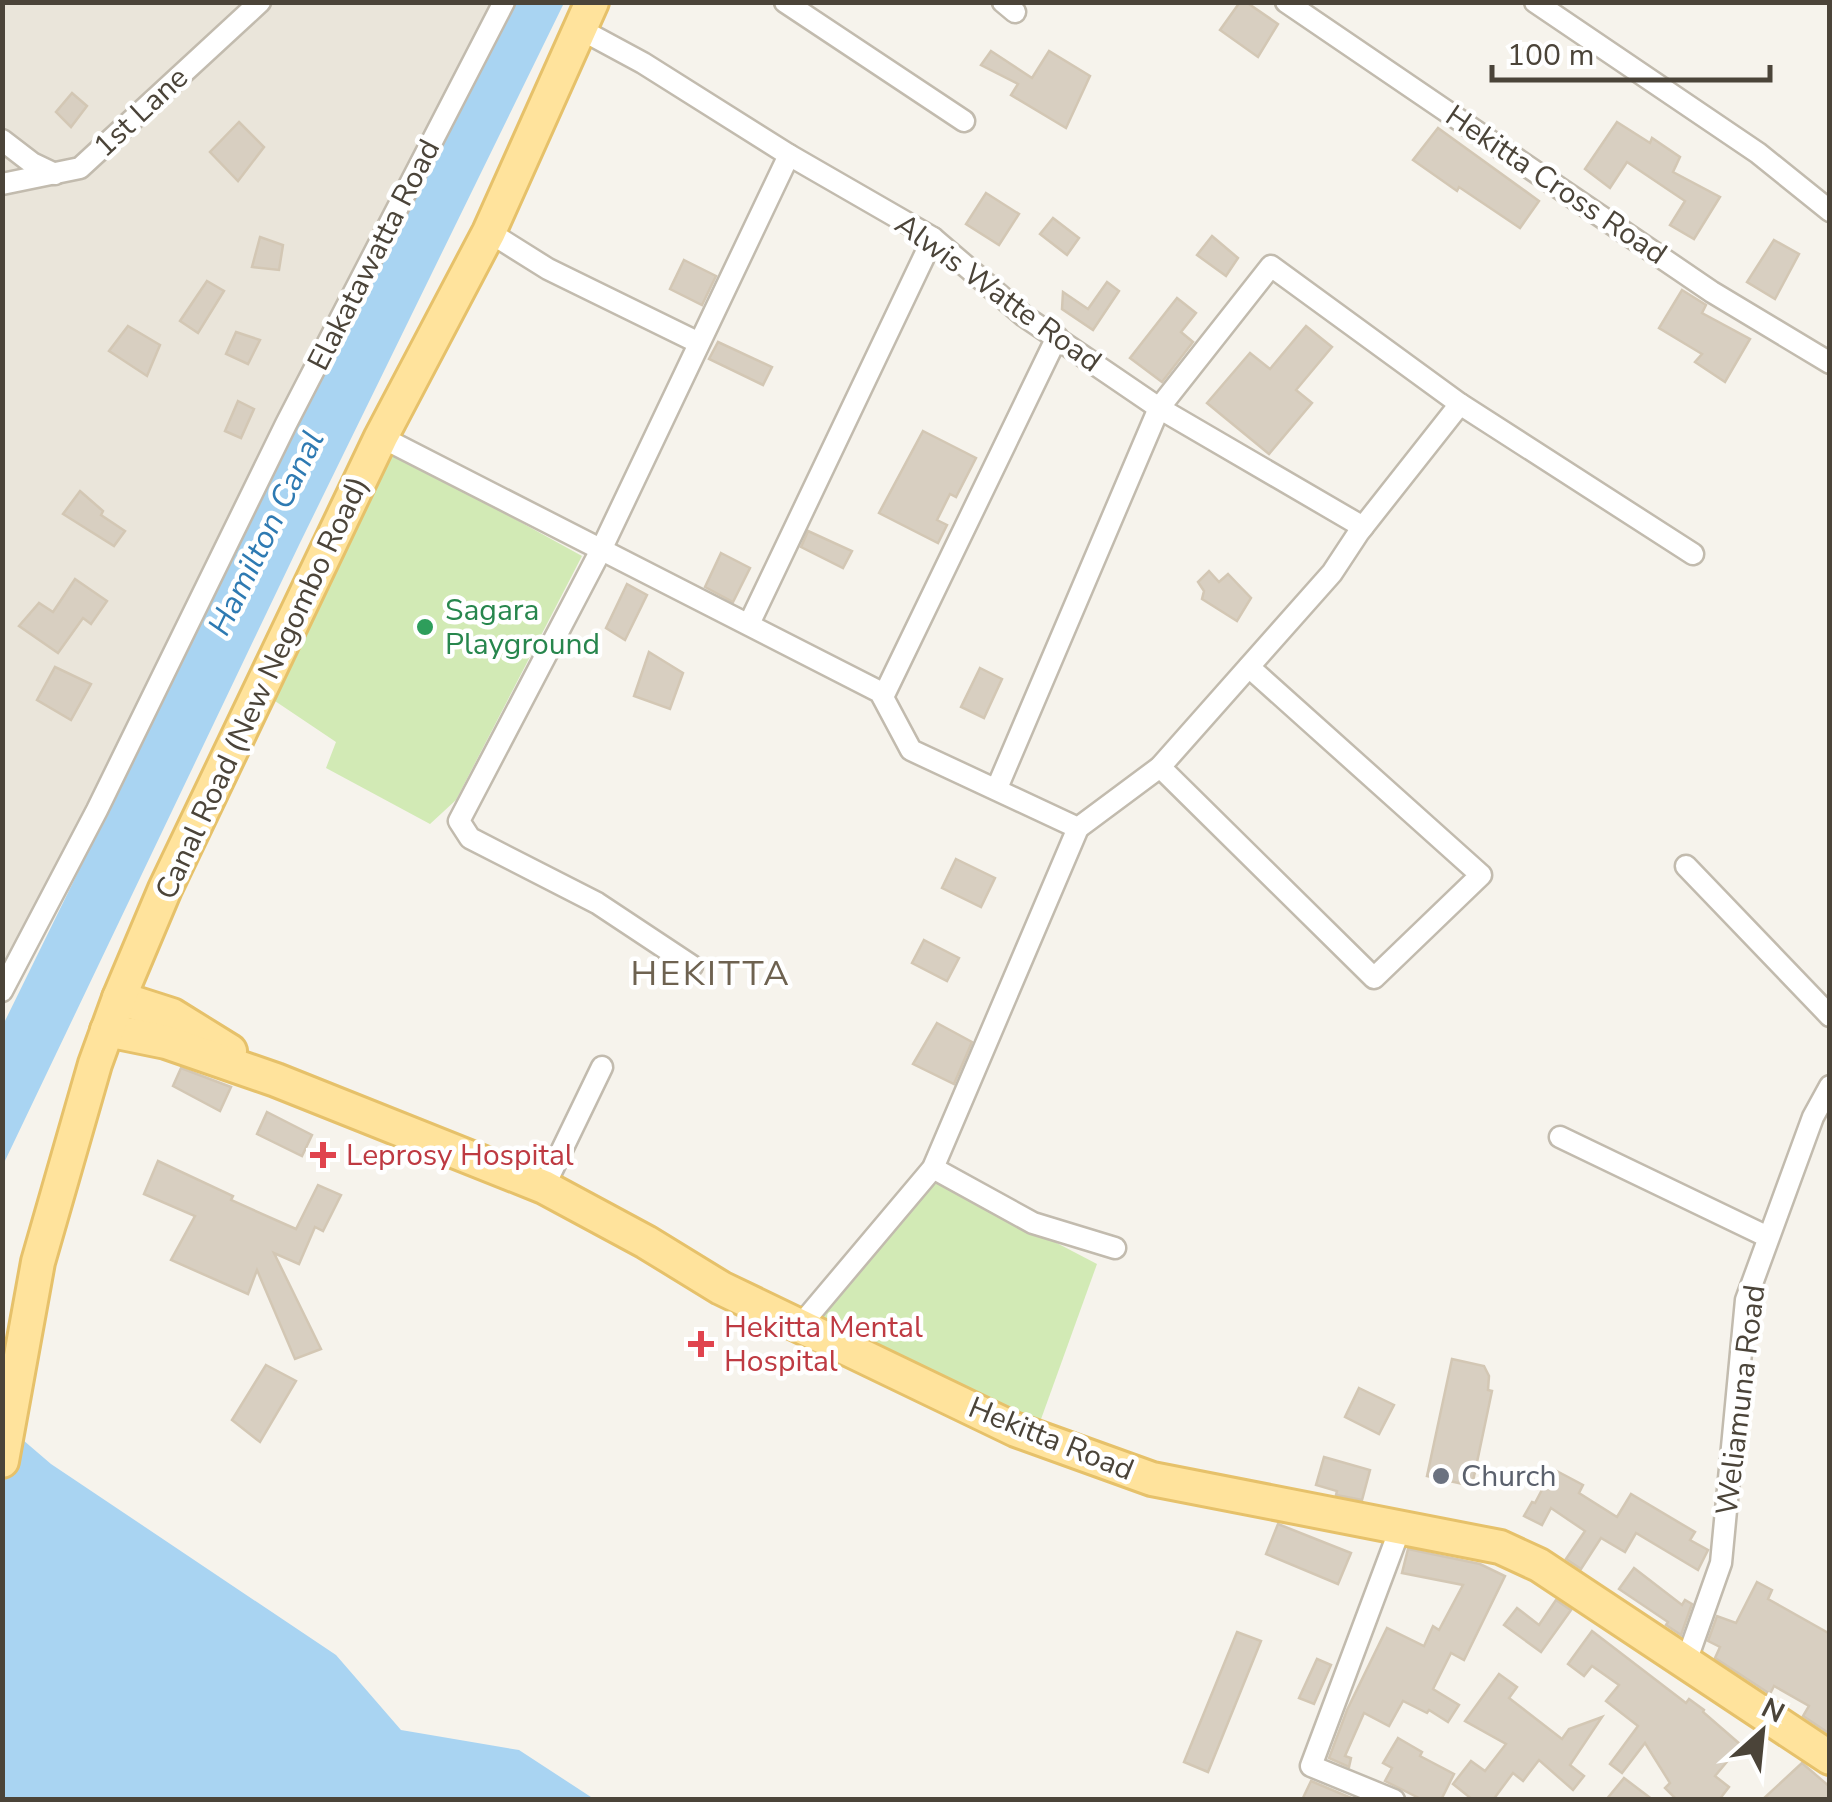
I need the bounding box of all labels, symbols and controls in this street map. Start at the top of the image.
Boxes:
scale bar [1492,20,1770,82]
text: 100 m [1507,35,1594,76]
street label: 1st Lane [85,58,197,166]
street label: Hekitta Cross Road [1437,96,1675,274]
street label: Elakatawatta Road [298,132,450,378]
street label: Alwis Watte Road [886,204,1110,382]
water label: Hamilton Canal [198,423,334,643]
street label: Canal Road (New Negombo Road) [146,470,378,906]
place label: Sagara Playground [445,590,600,665]
marker: Sagara Playground [414,616,436,638]
district label: HEKITTA [631,950,791,997]
place label: Leprosy Hospital [346,1135,574,1176]
marker: Leprosy Hospital [310,1142,336,1168]
street label: Weliamuna Road [1707,1282,1775,1518]
place label: Hekitta Mental Hospital [724,1307,923,1382]
marker: Hekitta Mental Hospital [688,1331,714,1357]
street label: Hekitta Road [962,1387,1140,1491]
place label: Church [1461,1456,1557,1497]
marker: Church [1430,1465,1452,1487]
north arrow [1712,1682,1812,1782]
text: N [1755,1689,1791,1732]

